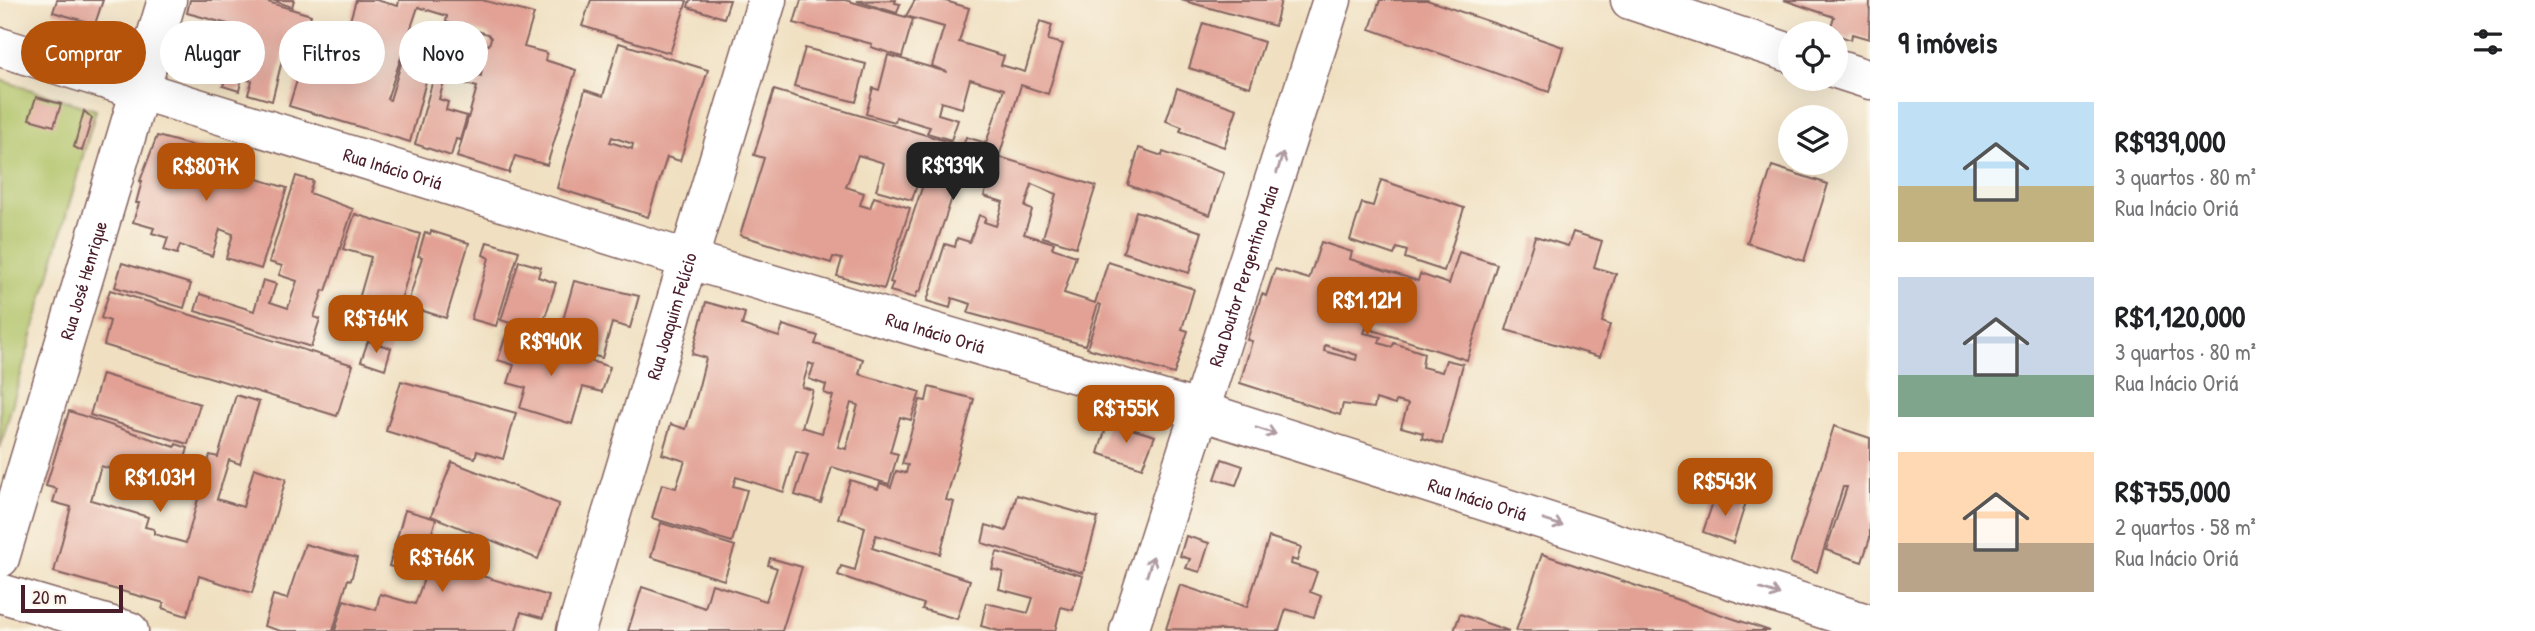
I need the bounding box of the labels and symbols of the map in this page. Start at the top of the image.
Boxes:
street label: Rua Inácio Oriá [340,141,446,196]
pin: R$939K [896,142,1010,202]
pin: R$807K [149,144,263,203]
one-way arrow [1274,152,1287,174]
street label: Rua Doutor Pergentino Maia [1202,182,1285,370]
street label: Rua José Henrique [53,217,113,343]
street label: Rua Joaquim Felício [640,249,703,383]
pin: R$1.12M [1302,278,1432,337]
pin: R$764K [319,296,433,355]
street label: Rua Inácio Oriá [883,306,988,360]
pin: R$940K [494,318,608,378]
pin: R$755K [1069,386,1183,445]
one-way arrow [1255,426,1277,439]
pin: R$1.03M [95,454,225,514]
pin: R$543K [1668,458,1782,518]
street label: Rua Inácio Oriá [1425,471,1530,527]
one-way arrow [1541,518,1563,530]
pin: R$766K [385,534,499,594]
one-way arrow [1144,555,1157,577]
scale bar [21,582,122,614]
one-way arrow [1758,587,1780,599]

